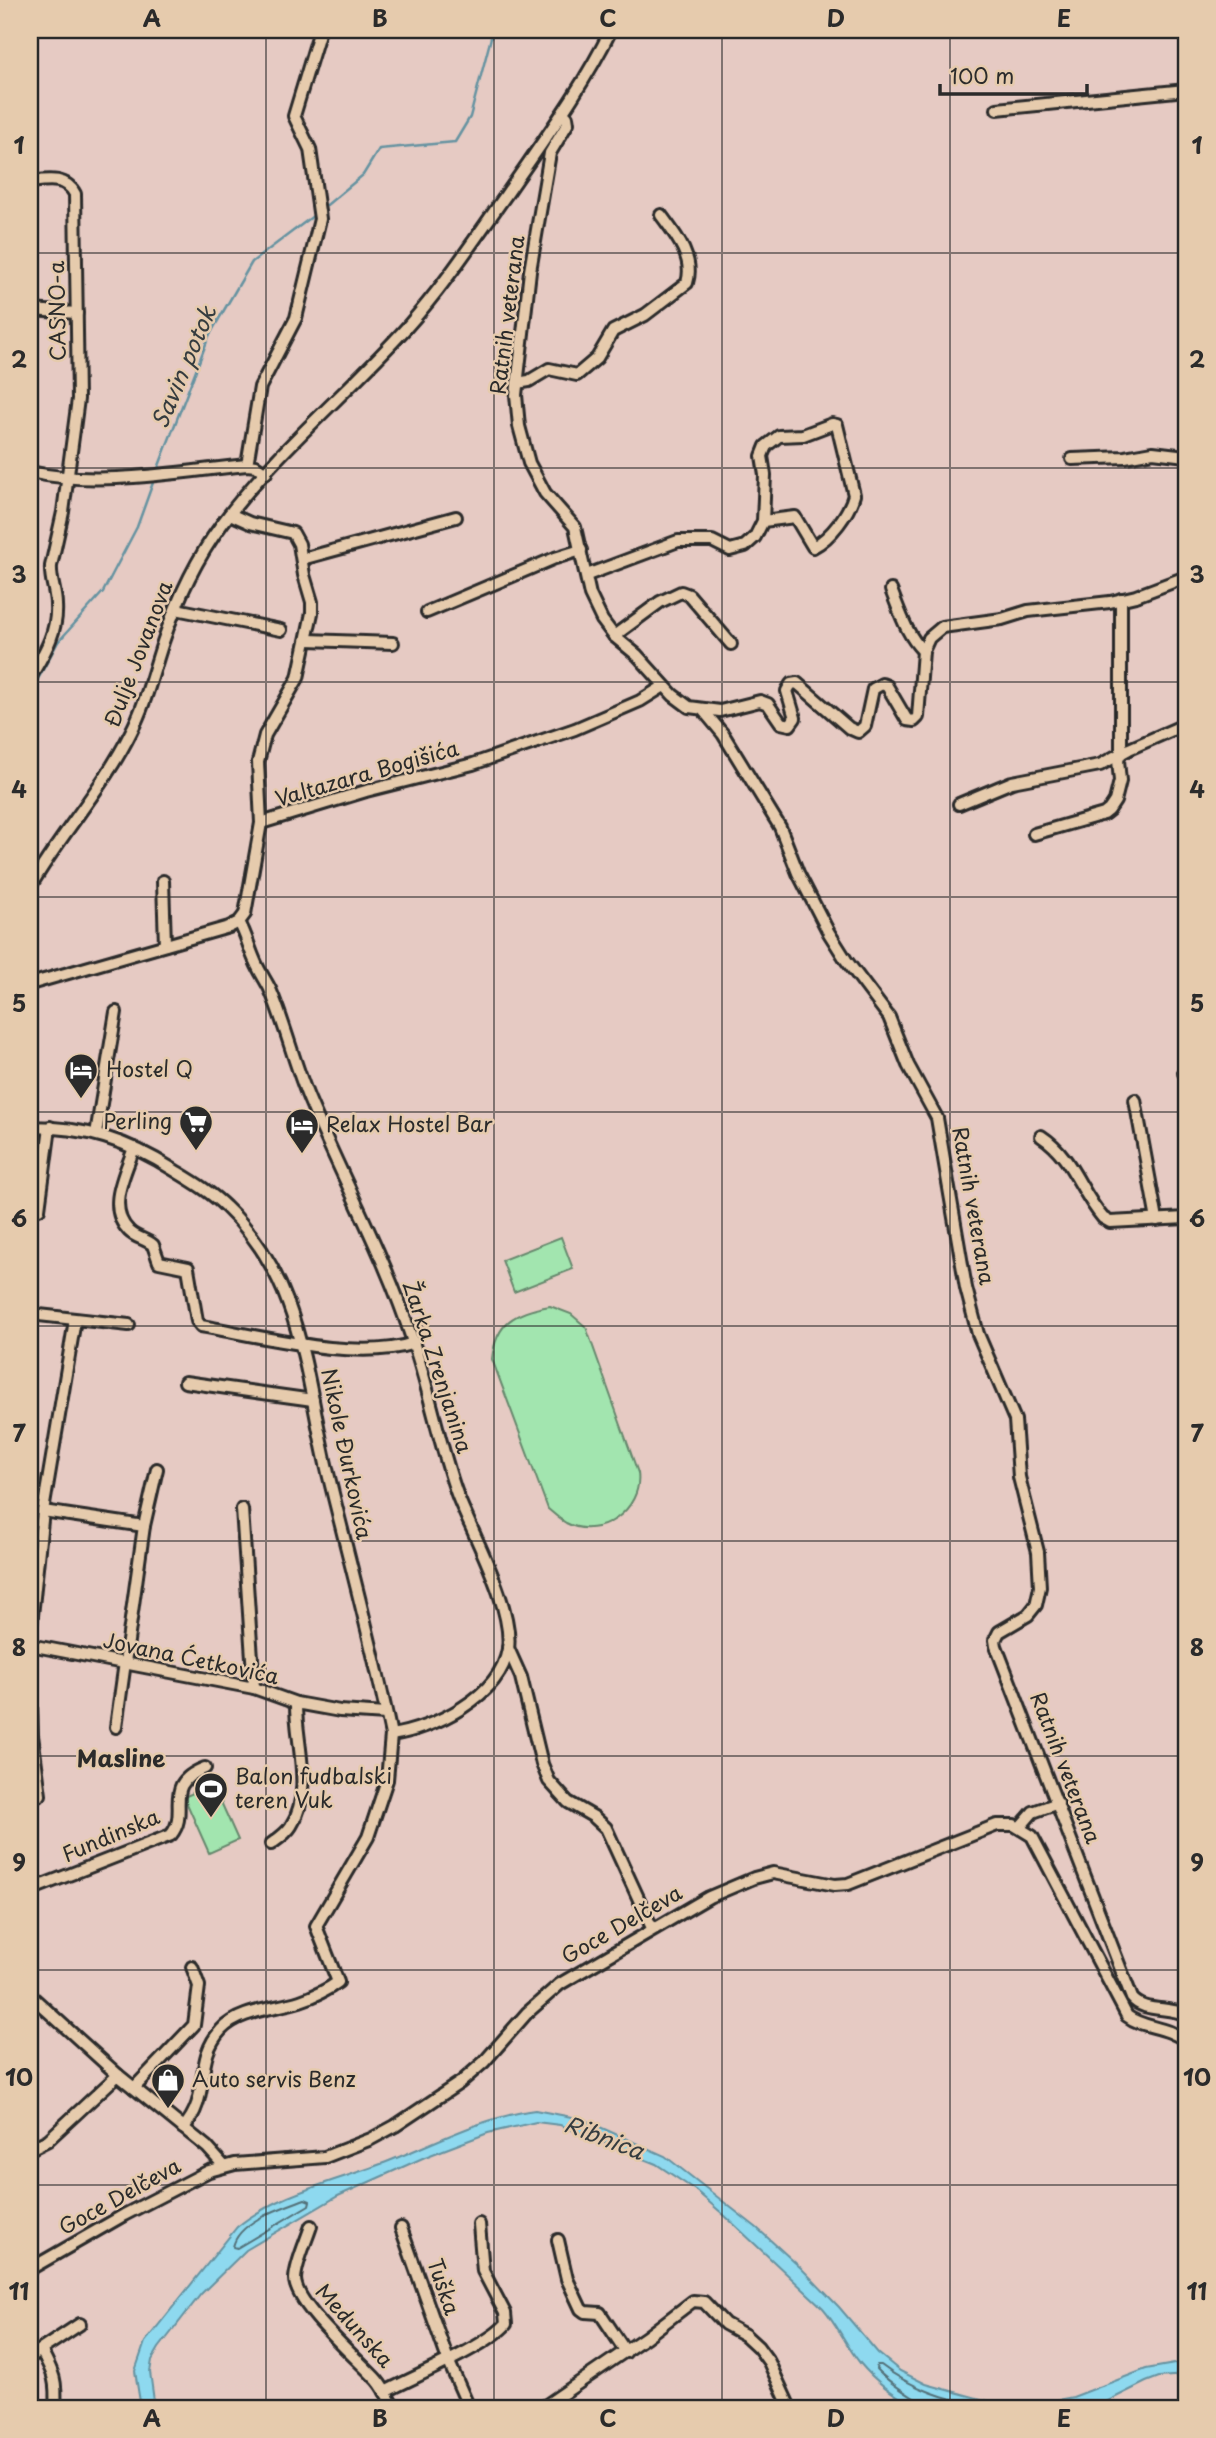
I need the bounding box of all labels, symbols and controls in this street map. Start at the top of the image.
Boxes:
text: A [143,0,161,35]
text: B [372,0,388,35]
text: C [599,0,617,35]
text: D [827,0,845,35]
text: E [1057,0,1071,35]
scale bar [940,52,1086,96]
text: 100 m [950,59,1014,91]
text: 1 [14,127,25,162]
text: 1 [1192,127,1203,162]
street label: Ratnih veterana [480,233,532,396]
street label: CASNO-a [39,261,73,361]
water label: Savin potok [141,299,224,433]
text: 2 [11,341,27,376]
text: 2 [1189,341,1205,376]
text: 3 [11,556,27,591]
text: 3 [1189,556,1205,591]
street label: Đulje Jovanova [95,575,180,731]
street label: Valtazara Bogišića [271,731,462,814]
text: 4 [11,771,27,806]
text: 4 [1189,771,1205,806]
text: 5 [12,985,26,1020]
text: 5 [1190,985,1204,1020]
hotel icon: Hostel Q [62,1051,100,1100]
place label: Hostel Q [106,1052,193,1084]
supermarket icon: Perling [177,1103,215,1152]
place label: Perling [103,1104,172,1136]
hotel icon: Relax Hostel Bar [283,1106,321,1155]
place label: Relax Hostel Bar [326,1107,493,1139]
street label: Ratnih veterana [945,1124,1005,1287]
text: 6 [11,1200,27,1235]
text: 6 [1189,1200,1205,1235]
street label: Žarka Zrenjanina [396,1276,482,1458]
street label: Nikole Đurkovića [314,1365,382,1543]
text: 7 [12,1415,26,1450]
text: 7 [1190,1415,1204,1450]
street label: Jovana Ćetkovića [101,1623,283,1691]
text: 8 [12,1629,26,1664]
text: 8 [1190,1629,1204,1664]
street label: Ratnih veterana [1023,1687,1110,1848]
district label: Masline [77,1740,165,1775]
place label: Balon fudbalski teren Vuk [235,1759,392,1815]
sports icon: Balon fudbalski teren Vuk [192,1770,230,1819]
street label: Fundinska [56,1799,164,1869]
text: 9 [12,1844,26,1879]
text: 9 [1190,1844,1204,1879]
street label: Goce Delčeva [555,1876,688,1971]
text: 10 [5,2059,33,2094]
text: 10 [1183,2059,1211,2094]
shop icon: Auto servis Benz [149,2061,187,2110]
place label: Auto servis Benz [192,2062,356,2094]
water label: Ribnica [560,2105,650,2168]
street label: Goce Delčeva [52,2148,186,2242]
street label: Tuška [420,2254,469,2319]
text: 11 [9,2273,30,2308]
text: 11 [1187,2273,1208,2308]
street label: Medunska [309,2275,402,2374]
text: A [143,2400,161,2435]
text: B [372,2400,388,2435]
text: C [599,2400,617,2435]
text: D [827,2400,845,2435]
text: E [1057,2400,1071,2435]

